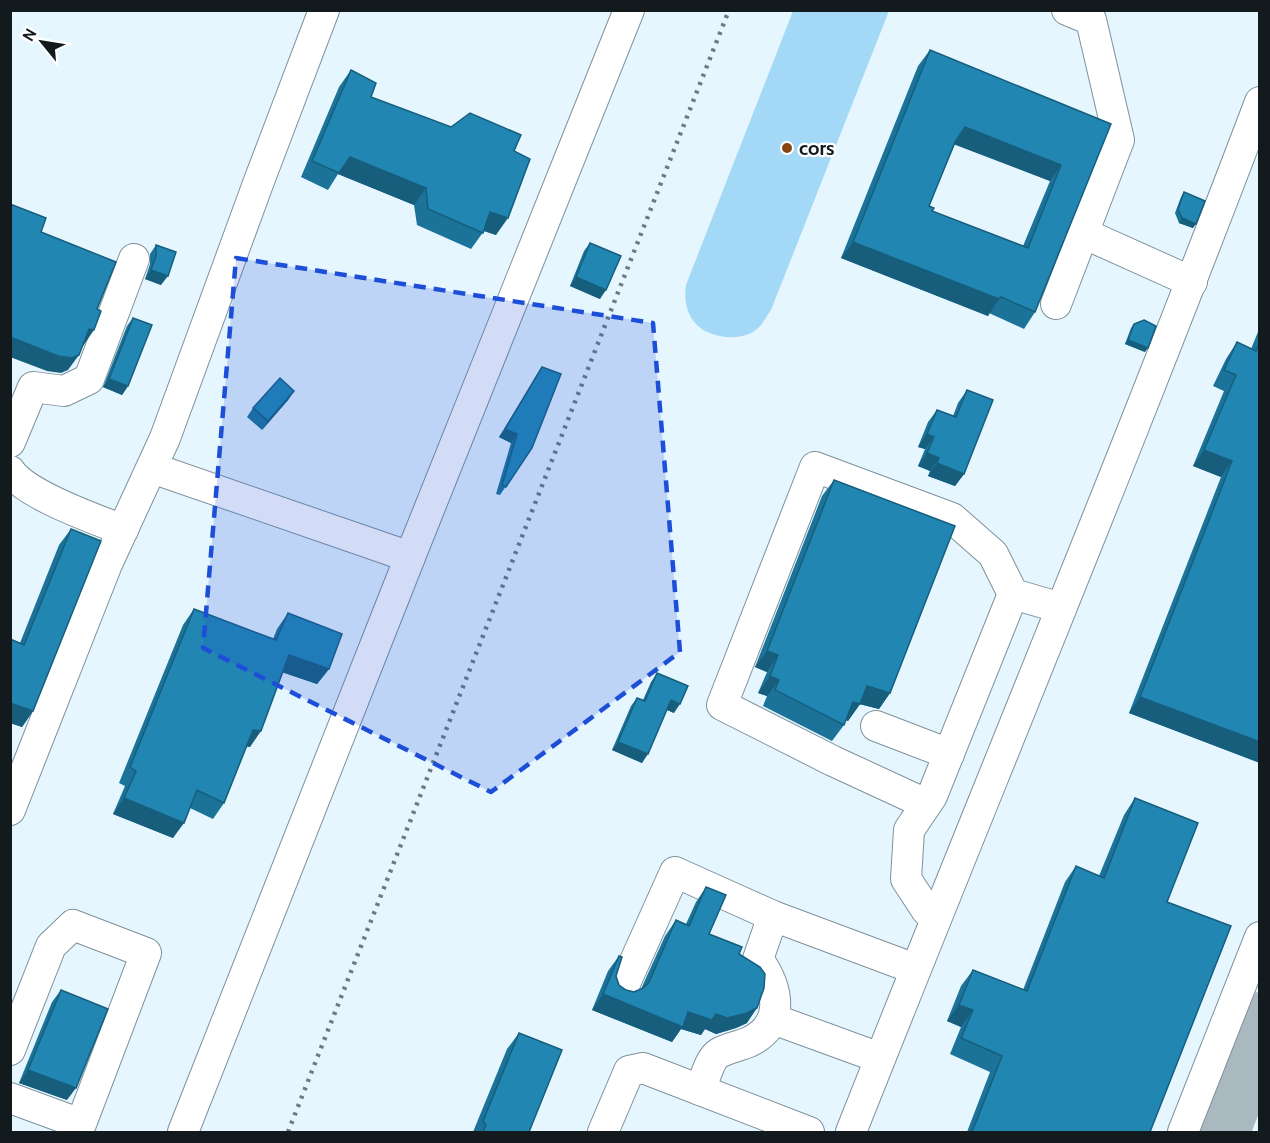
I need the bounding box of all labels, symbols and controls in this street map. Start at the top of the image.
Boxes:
north arrow [12,12,72,72]
text: N [18,25,40,44]
place label: cors [799,136,834,160]
marker: cors [780,141,794,155]

